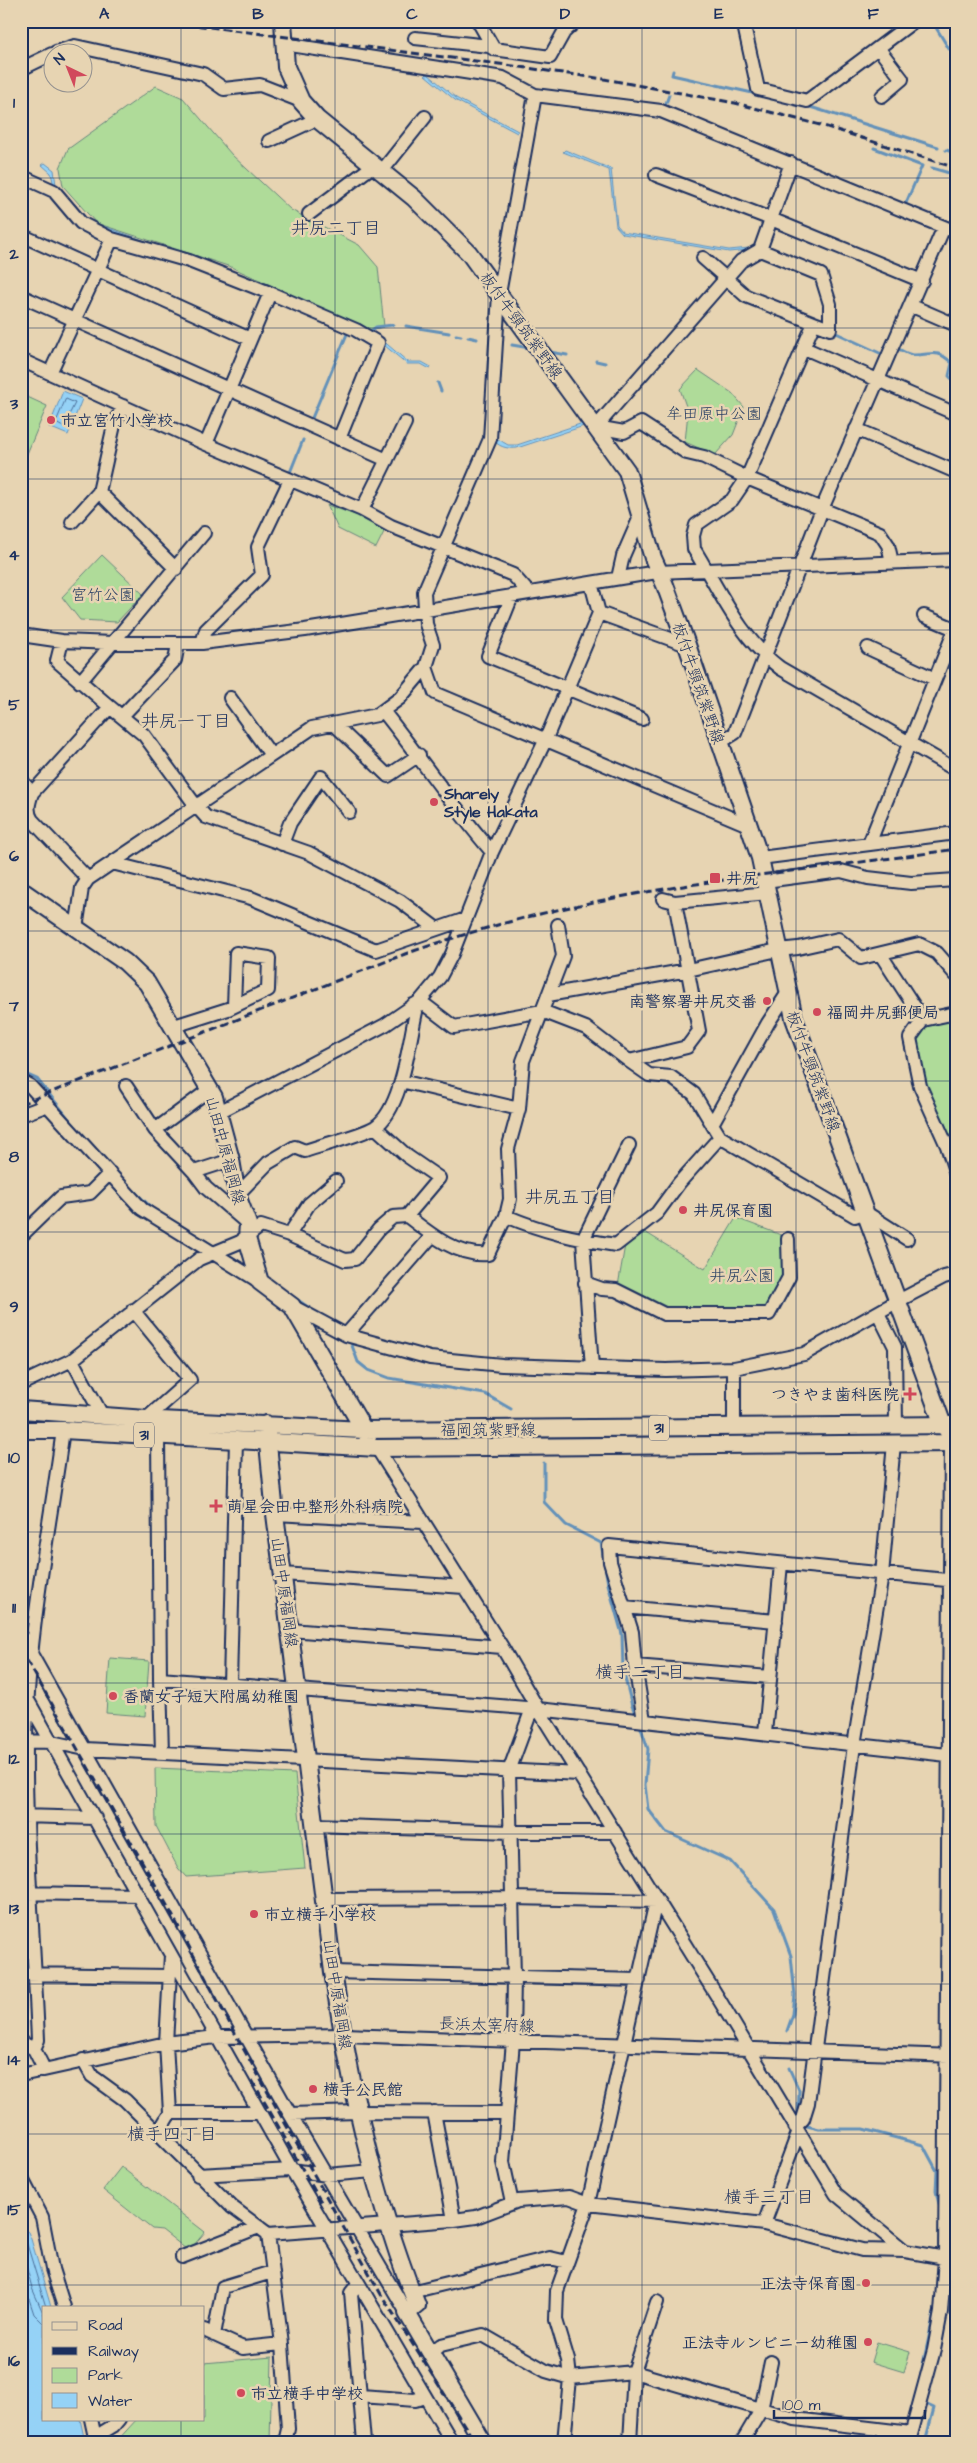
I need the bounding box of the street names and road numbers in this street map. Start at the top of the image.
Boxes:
street label: 板付牛頸筑紫野線 [475,267,568,384]
street label: 板付牛頸筑紫野線 [667,619,729,747]
street label: 板付牛頸筑紫野線 [781,1007,845,1135]
street label: 山田中原福岡線 [200,1093,250,1207]
road number: 31 [649,1416,669,1440]
street label: 福岡筑紫野線 [440,1419,536,1441]
road number: 31 [134,1422,154,1448]
street label: 山田中原福岡線 [265,1535,303,1649]
street label: 山田中原福岡線 [317,1937,357,2051]
street label: 長浜太宰府線 [439,2012,535,2038]

